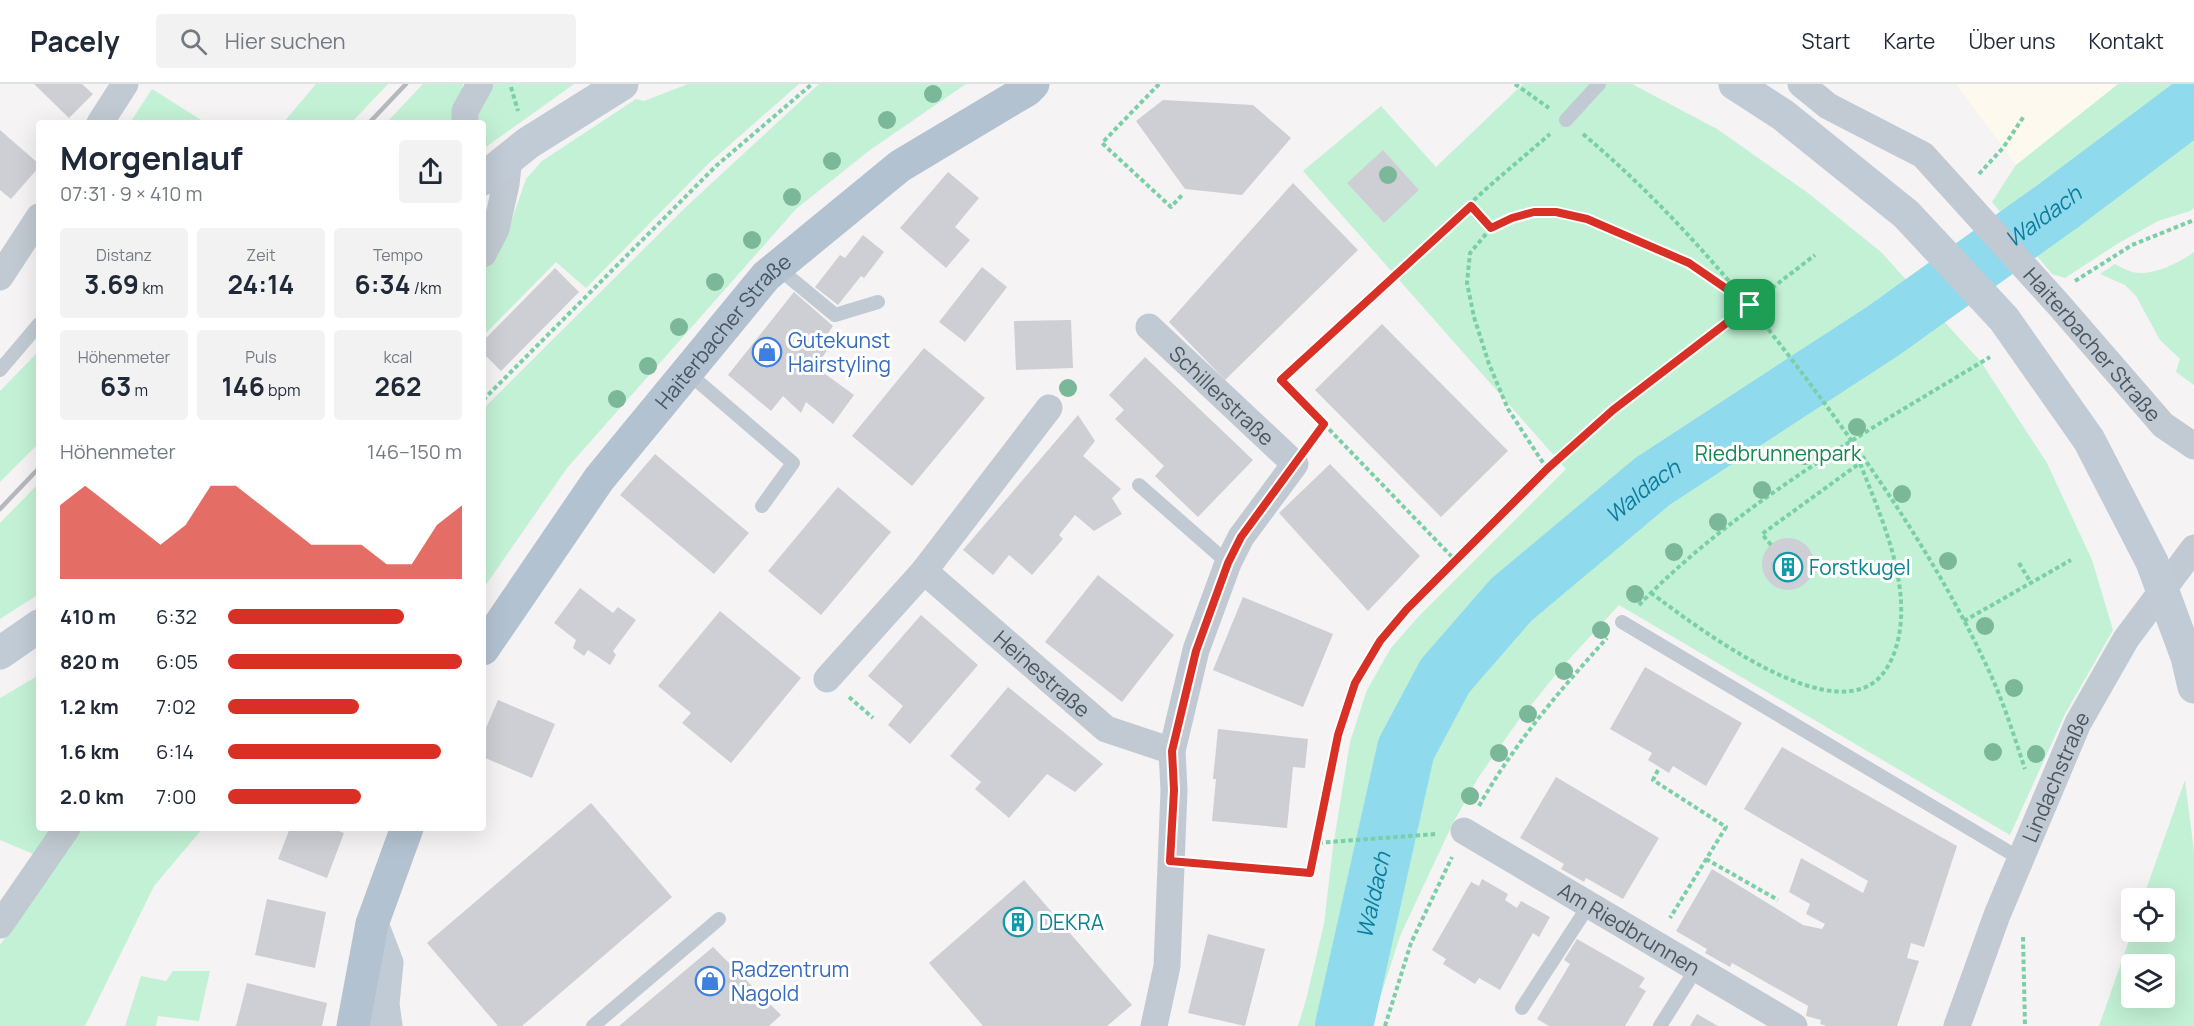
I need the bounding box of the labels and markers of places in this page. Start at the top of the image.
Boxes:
pin [1724,279,1775,330]
place label: Gutekunst Hairstyling [788,326,891,378]
shop icon: Gutekunst Hairstyling [751,336,783,368]
building icon: Forstkugel [1772,551,1804,583]
place label: Forstkugel [1809,553,1911,581]
building icon: DEKRA [1002,906,1034,938]
place label: DEKRA [1039,908,1104,936]
place label: Radzentrum Nagold [731,955,849,1007]
shop icon: Radzentrum Nagold [694,965,726,997]

